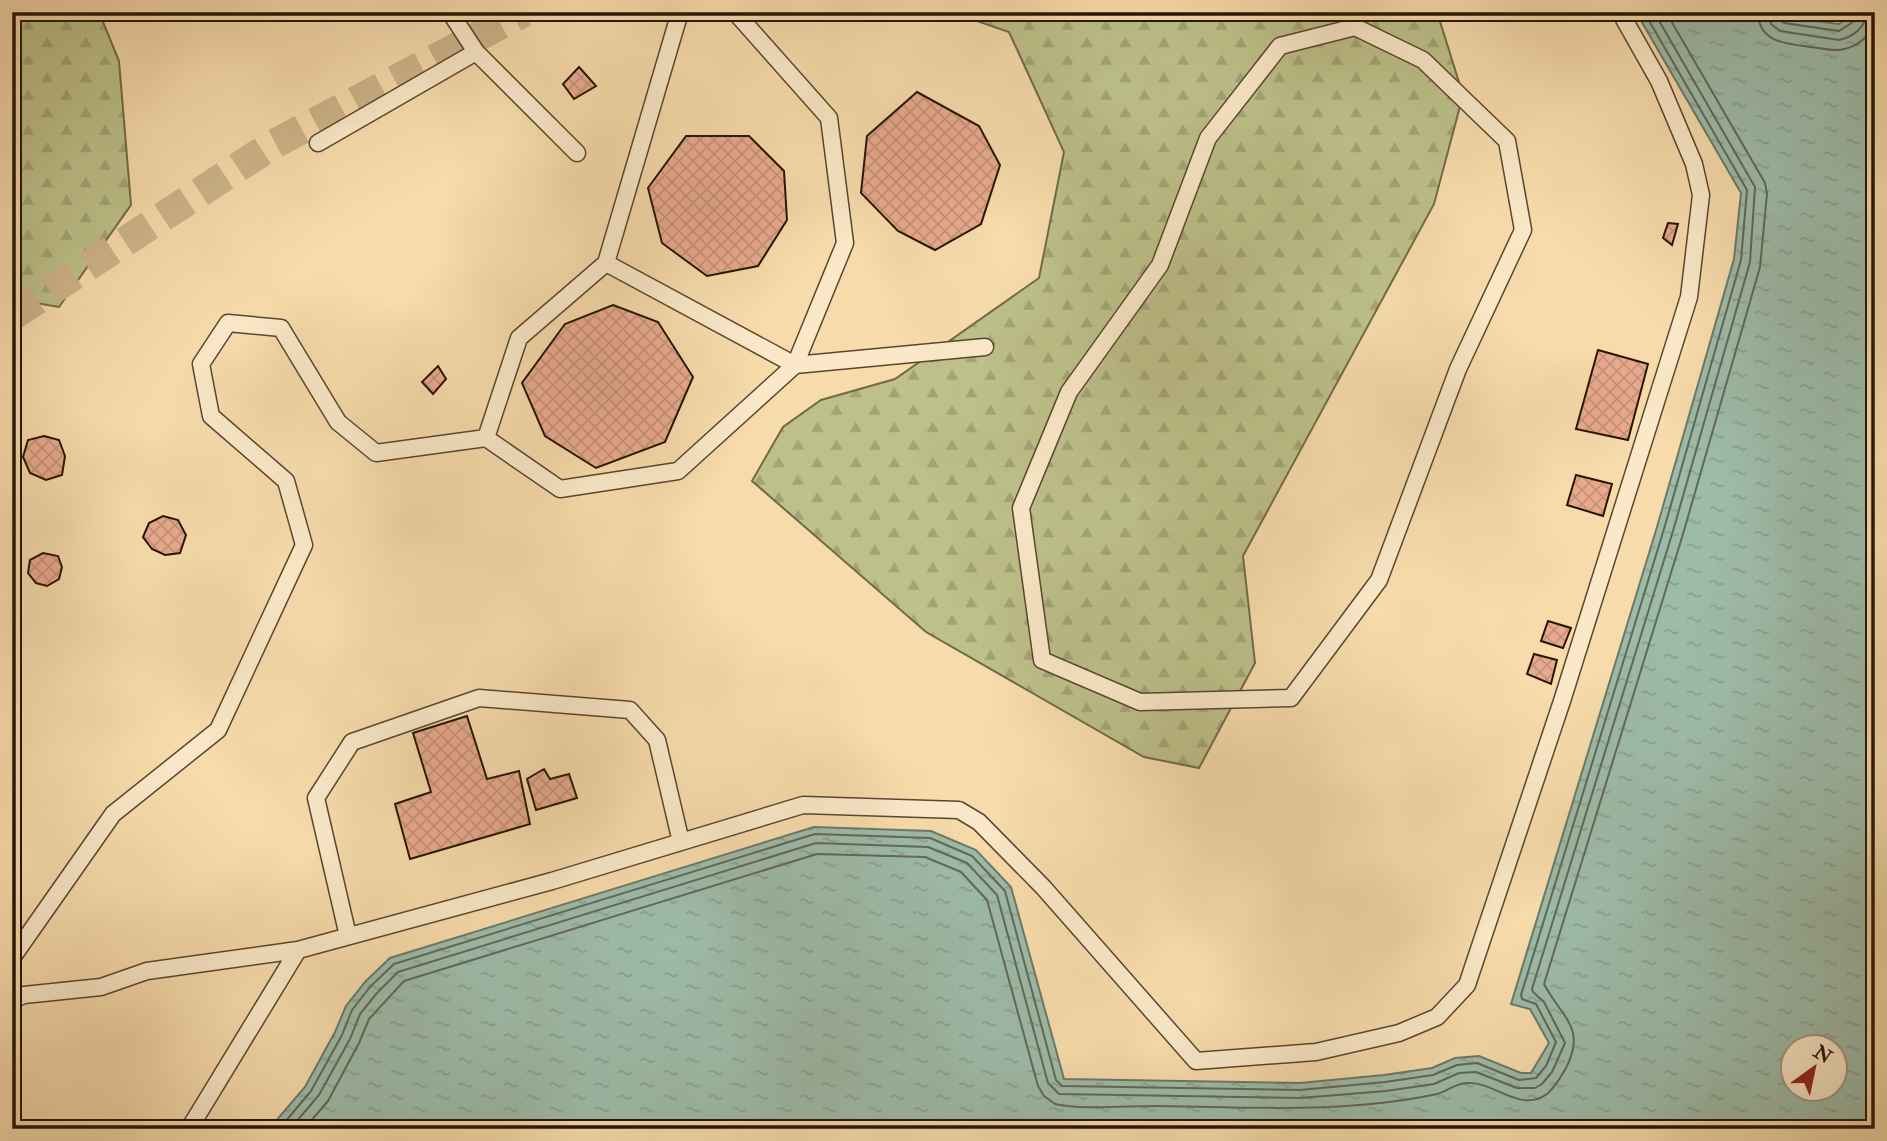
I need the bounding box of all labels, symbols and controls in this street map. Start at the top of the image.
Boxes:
north arrow [1778,1032,1848,1102]
text: N [1808,1039,1837,1070]

